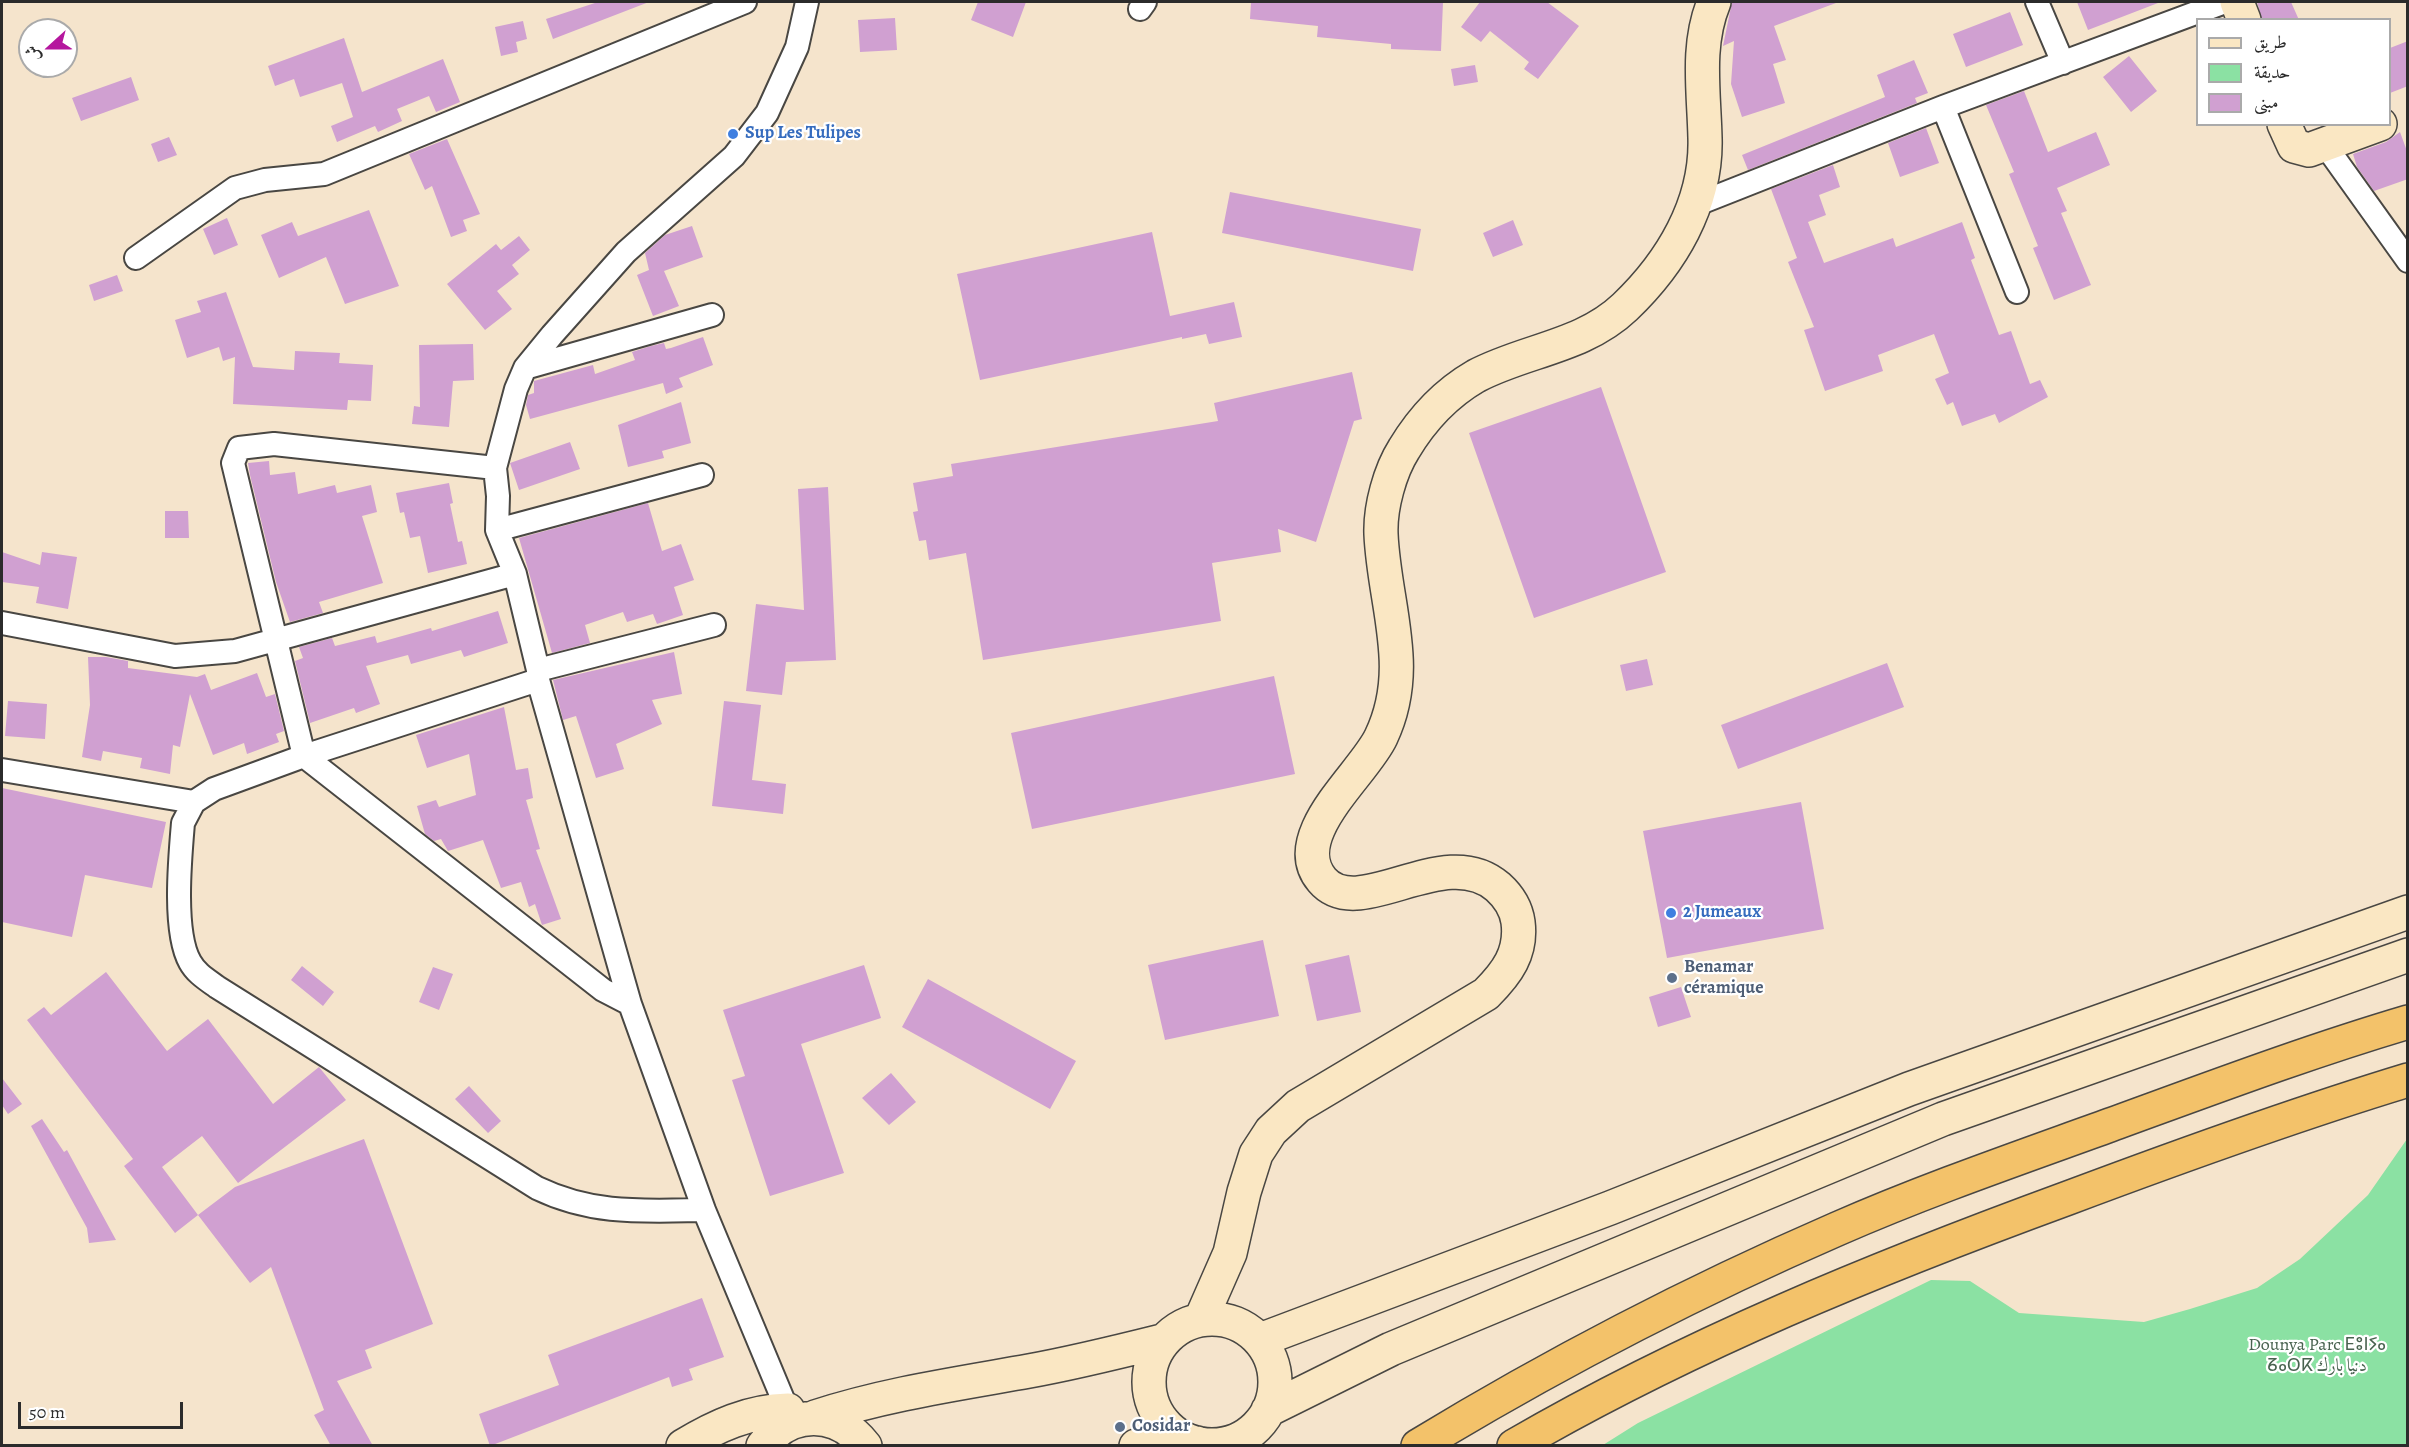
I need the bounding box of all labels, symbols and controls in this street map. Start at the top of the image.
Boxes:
north arrow [18,18,78,78]
legend [2196,18,2391,126]
text: طريق [2254,30,2287,54]
text: ش [20,42,46,65]
text: حديقة [2254,60,2290,84]
text: مبنى [2254,90,2279,114]
place label: Sup Les Tulipes [745,123,861,145]
marker: Sup Les Tulipes [726,127,740,141]
place label: 2 Jumeaux [1683,902,1761,924]
marker: 2 Jumeaux [1664,906,1678,920]
place label: Benamar céramique [1684,957,1764,1000]
marker: Benamar céramique [1665,971,1679,985]
park label: Dounya Parc ⴹⵓⵏⵢⴰ ⵒⴰⵔⴽ دنيا بارك [2248,1335,2386,1378]
scale bar [21,1390,186,1428]
text: 50 m [29,1400,65,1424]
place label: Cosidar [1132,1416,1190,1438]
marker: Cosidar [1113,1420,1127,1434]

